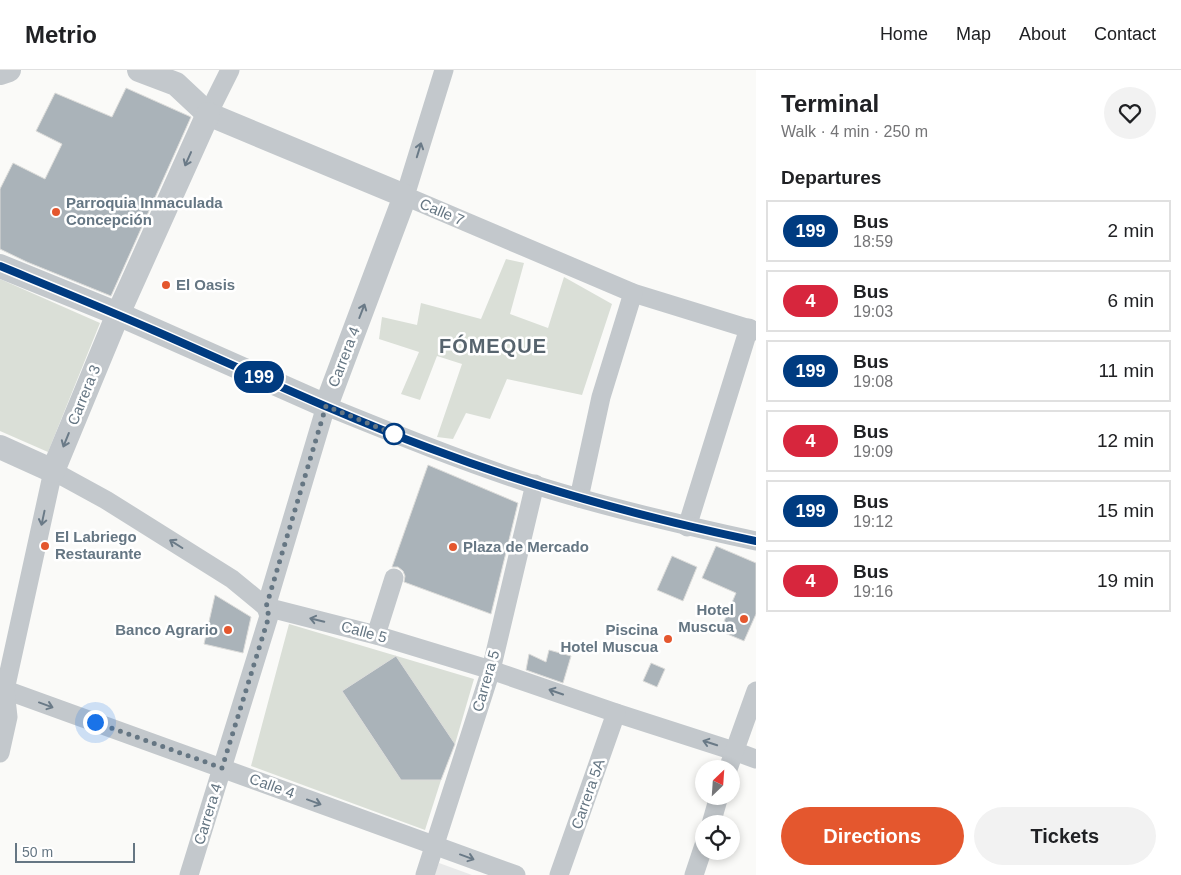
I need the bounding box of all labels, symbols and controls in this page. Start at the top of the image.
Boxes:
text: Metrio [25,21,97,48]
text: Home [880,24,928,44]
text: Map [956,24,991,44]
text: About [1019,24,1066,44]
text: Contact [1094,24,1156,44]
button: heart [1104,87,1156,139]
text: Terminal [781,90,879,117]
text: Walk · 4 min · 250 m [781,123,928,140]
one-way arrow [415,142,425,158]
one-way arrow [183,151,192,166]
text: Departures [781,167,881,188]
place label: Parroquia Inmaculada Concepción [66,194,223,228]
street label: Calle 7 [417,195,467,228]
marker: Parroquia Inmaculada Concepción [50,206,62,218]
text: Bus [853,211,889,232]
text: 2 min [1108,220,1154,241]
text: 199 [795,221,826,241]
text: 18:59 [853,233,893,250]
place label: El Oasis [176,276,235,293]
marker: El Oasis [160,279,172,291]
text: Bus [853,281,889,302]
text: 6 min [1108,290,1154,311]
text: 4 [805,291,816,311]
text: 19:03 [853,303,893,320]
one-way arrow [358,304,367,319]
street label: Carrera 4 [324,324,363,389]
district label: FÓMEQUE [439,334,547,357]
text: Bus [853,351,889,372]
text: 11 min [1098,360,1154,381]
line badge: 199 [230,361,288,393]
text: 199 [795,361,826,381]
street label: Carrera 3 [64,362,103,427]
text: 199 [244,367,274,387]
text: 19:08 [853,373,893,390]
text: Bus [853,421,889,442]
unlabelled marker [383,423,405,445]
text: 12 min [1097,430,1154,451]
text: 4 [805,431,816,451]
one-way arrow [60,432,70,447]
text: 19:09 [853,443,893,460]
text: Bus [853,491,889,512]
text: 15 min [1097,500,1154,521]
text: 199 [795,501,826,521]
one-way arrow [38,510,47,526]
text: 19:12 [853,513,893,530]
place label: El Labriego Restaurante [55,528,142,562]
one-way arrow [170,538,184,548]
place label: Plaza de Mercado [463,538,589,555]
marker: El Labriego Restaurante [39,540,51,552]
marker: Plaza de Mercado [447,541,459,553]
text: Bus [853,561,889,582]
text: 19 min [1097,570,1154,591]
text: 4 [805,571,816,591]
text: 19:16 [853,583,893,600]
place label: Hotel Muscua [678,601,735,635]
marker: Hotel Muscua [738,613,750,625]
one-way arrow [309,615,325,624]
street label: Calle 5 [339,617,389,646]
place label: Banco Agrario [115,621,218,638]
place label: Piscina Hotel Muscua [560,621,659,655]
marker: Banco Agrario [222,624,234,636]
marker: Piscina Hotel Muscua [662,633,674,645]
street label: Carrera 5 [469,648,502,714]
one-way arrow [548,687,564,697]
one-way arrow [38,701,53,710]
your location [83,710,108,735]
one-way arrow [703,738,718,747]
street label: Carrera 5A [568,756,608,831]
north arrow [695,760,740,805]
map controls [695,760,740,860]
street label: Calle 4 [247,770,297,802]
street label: Carrera 4 [190,781,225,847]
one-way arrow [306,798,321,807]
button: Directions [781,807,964,865]
button: Tickets [974,807,1156,865]
button: locate [695,815,740,860]
scale bar [15,840,135,863]
text: 50 m [22,844,53,860]
one-way arrow [458,853,474,862]

